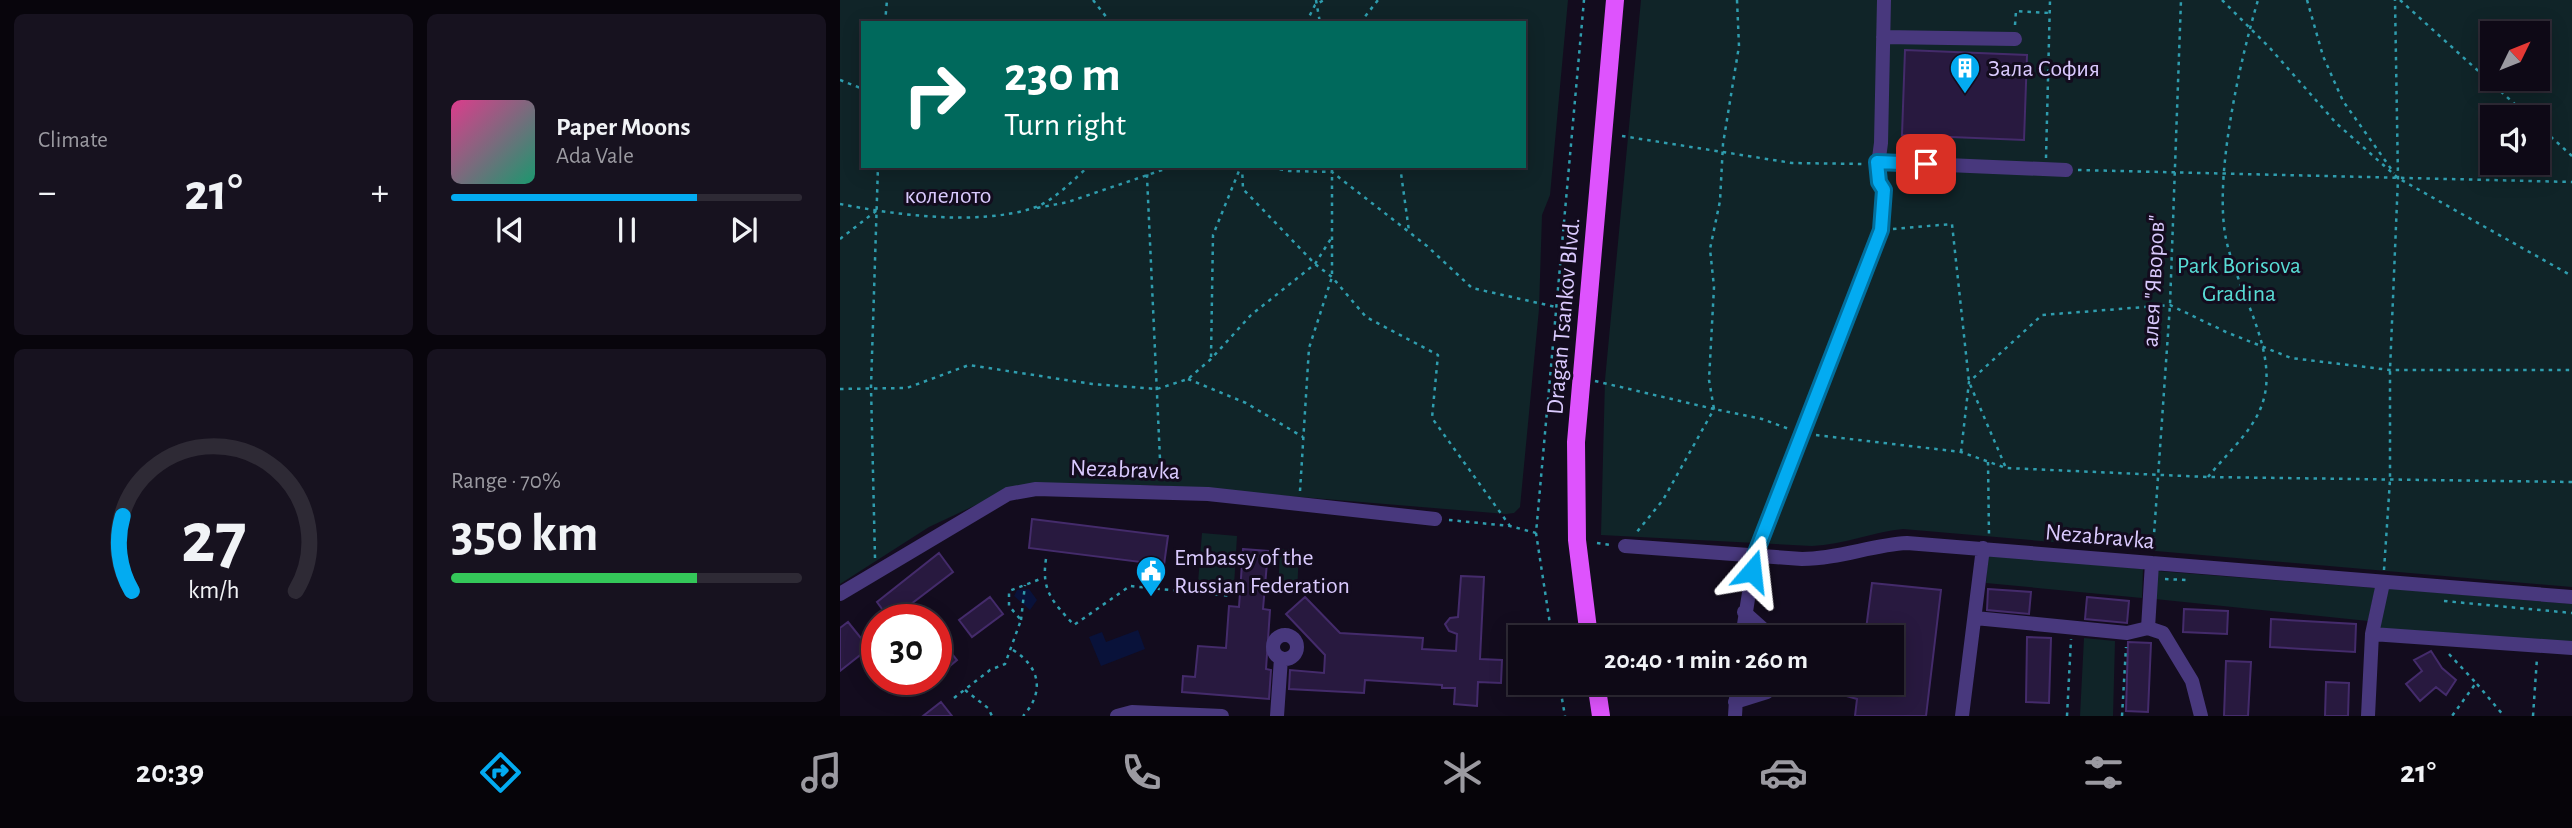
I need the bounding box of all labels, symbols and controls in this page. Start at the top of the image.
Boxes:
north arrow [2480,21,2550,91]
map controls [2480,21,2550,175]
icon: right [889,49,980,140]
text: 230 m [1004,51,1121,100]
building icon: Зала София [1948,51,1982,95]
place label: Зала София [1988,57,2100,81]
button: sound [2480,105,2550,175]
text: Turn right [1004,109,1126,141]
text: Paper Moons [556,114,691,140]
text: Climate [38,129,108,152]
pin [1896,134,1956,194]
text: Ada Vale [556,145,634,168]
icon: arrive [1907,145,1945,183]
text: 21° [184,167,243,219]
text: − [38,174,56,212]
text: + [371,174,389,212]
street label: колелото [905,184,991,208]
icon: previous [491,211,529,249]
icon: pause [608,211,646,249]
icon: next [725,211,763,249]
street label: алея "Яворов" [2139,214,2169,348]
street label: Dragan Tsankov Blvd. [1543,217,1585,416]
park label: Park Borisova Gradina [2177,254,2301,306]
street label: Nezabravka [1070,456,1180,484]
text: Range · 70% [451,470,561,493]
text: 27 [181,504,246,577]
text: 350 km [451,508,599,560]
street label: Nezabravka [2044,520,2156,554]
position arrow [1715,534,1789,608]
place label: Embassy of the Russian Federation [1174,546,1350,598]
public building icon: Embassy of the Russian Federation [1134,554,1168,598]
text: km/h [188,578,239,603]
speed limit sign: 30 [861,604,952,695]
text: 20:40 · 1 min · 260 m [1604,647,1808,673]
icon: directions [476,748,525,797]
icon: music [797,748,846,797]
icon: phone [1117,748,1166,797]
icon: climate [1438,748,1487,797]
icon: car [1759,748,1808,797]
icon: filters [2079,748,2128,797]
text: 20:39 [136,756,204,788]
text: 21° [2400,756,2436,788]

